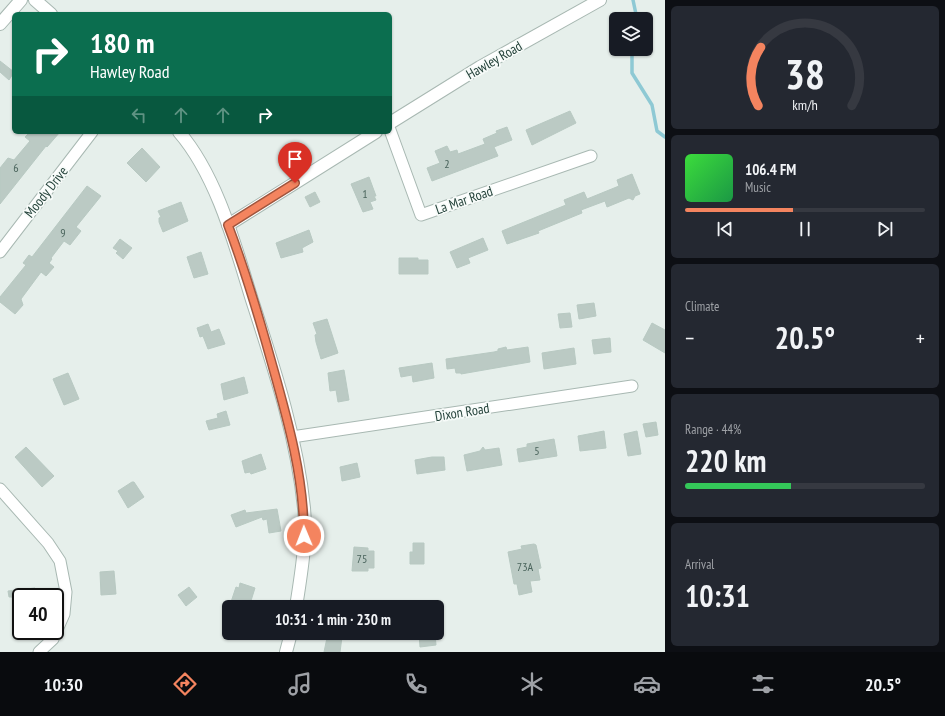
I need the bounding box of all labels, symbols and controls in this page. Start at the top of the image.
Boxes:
map controls [609,12,653,56]
button: layers [609,12,653,56]
text: 180 m [90,24,154,61]
icon: right [24,28,76,80]
street label: Hawley Road [463,37,525,83]
text: 38 [785,46,825,99]
text: Hawley Road [90,60,170,83]
text: km/h [792,94,818,113]
icon: left [128,104,150,126]
icon: ahead [170,104,192,126]
icon: ahead [212,104,234,126]
icon: right [254,104,276,126]
pin [278,142,312,183]
icon: arrive [284,148,306,170]
house number: 2 [444,156,450,171]
house number: 6 [13,160,19,175]
text: 106.4 FM [745,160,796,179]
street label: Moody Drive [20,163,72,221]
text: Music [745,179,771,196]
street label: La Mar Road [433,182,495,218]
house number: 1 [362,186,368,201]
icon: previous [714,218,736,240]
icon: pause [794,218,816,240]
icon: next [874,218,896,240]
house number: 9 [60,225,66,240]
text: Climate [685,298,719,315]
text: 20.5° [775,318,835,357]
text: − [685,324,694,352]
text: + [916,324,925,352]
street label: Dixon Road [433,399,491,425]
text: Range · 44% [685,421,741,438]
text: 220 km [685,441,766,480]
house number: 5 [534,443,540,458]
position arrow [283,515,325,557]
house number: 75 [357,551,367,566]
text: Arrival [685,556,714,573]
house number: 73A [517,559,534,574]
text: 10:31 [685,576,750,615]
speed limit sign: 40 [12,588,64,640]
text: 10:31 · 1 min · 230 m [275,610,391,629]
icon: directions [171,670,199,698]
icon: music [286,670,314,698]
icon: phone [402,670,430,698]
icon: climate [518,670,546,698]
icon: car [633,670,661,698]
icon: filters [749,670,777,698]
text: 10:30 [44,673,83,696]
text: 20.5° [865,673,901,696]

